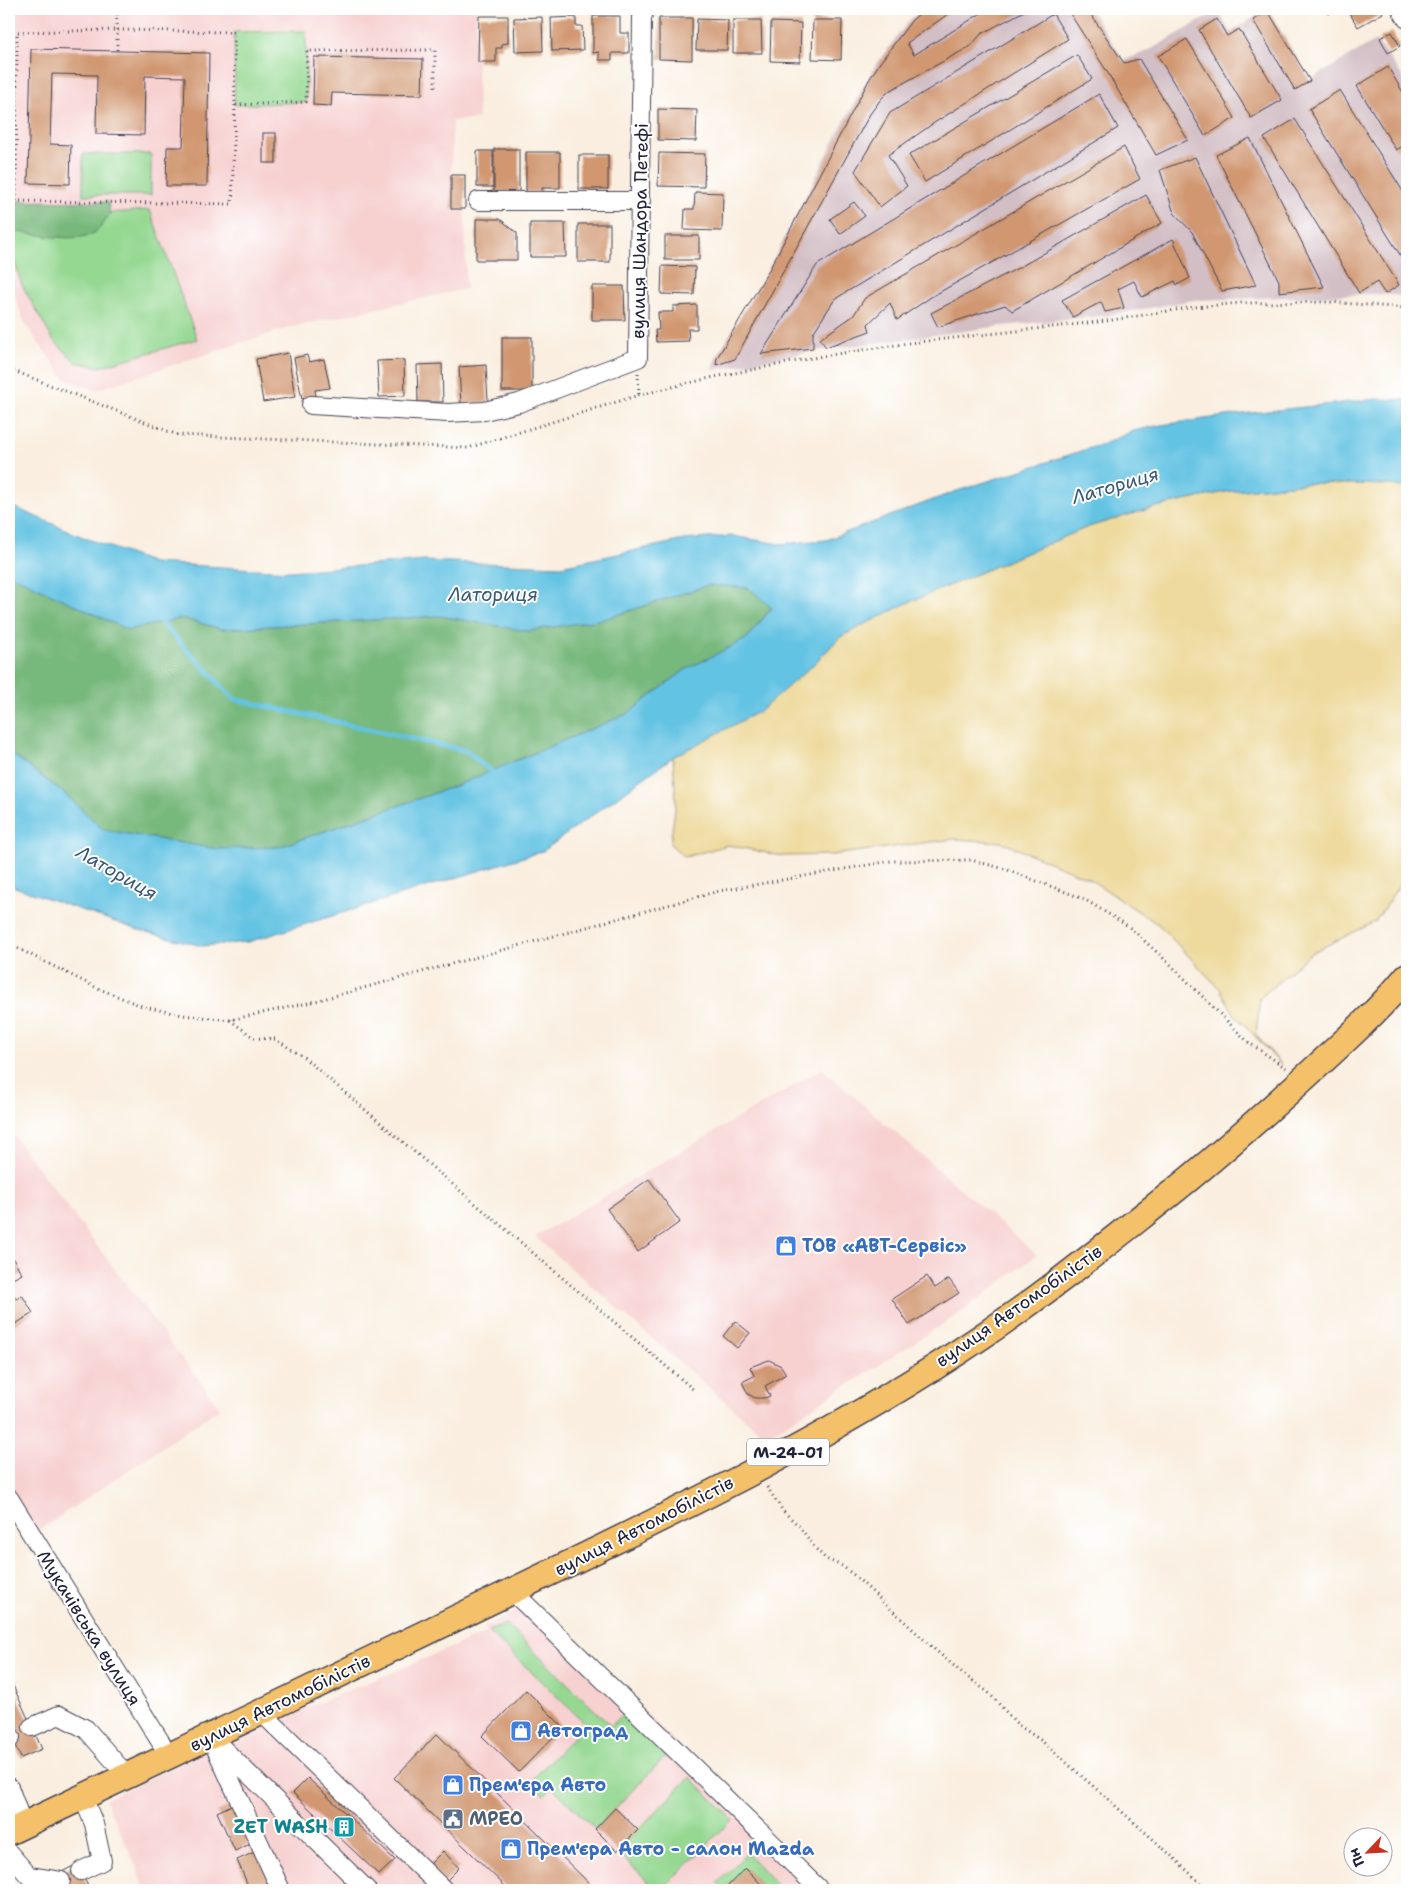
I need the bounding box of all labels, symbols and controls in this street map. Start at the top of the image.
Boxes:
street label: вулиця Шандора Петефі [626,123,654,339]
water label: Латориця [1068,461,1162,510]
water label: Латориця [447,582,538,607]
water label: Латориця [71,839,162,906]
shop icon: ТОВ «АВТ-Сервіс» [774,1234,798,1258]
place label: ТОВ «АВТ-Сервіс» [802,1234,967,1258]
street label: вулиця Автомобілістів [931,1239,1107,1373]
road number: М-24-01 [747,1438,829,1465]
street label: вулиця Автомобілістів [550,1470,738,1582]
street label: Мукачівська вулиця [31,1546,147,1710]
street label: вулиця Автомобілістів [186,1649,374,1757]
shop icon: Автоград [509,1719,533,1743]
place label: Автоград [537,1719,629,1743]
shop icon: Прем'єра Авто [441,1773,465,1797]
place label: Прем'єра Авто [469,1773,606,1797]
public building icon: МРЕО [441,1807,465,1831]
place label: МРЕО [469,1807,523,1831]
place label: ZET WASH [233,1815,328,1839]
building icon: ZET WASH [332,1815,356,1839]
north arrow [1344,1826,1394,1876]
shop icon: Прем'єра Авто - салон Mazda [499,1837,523,1861]
place label: Прем'єра Авто - салон Mazda [527,1837,815,1861]
text: Пн [1344,1845,1368,1870]

